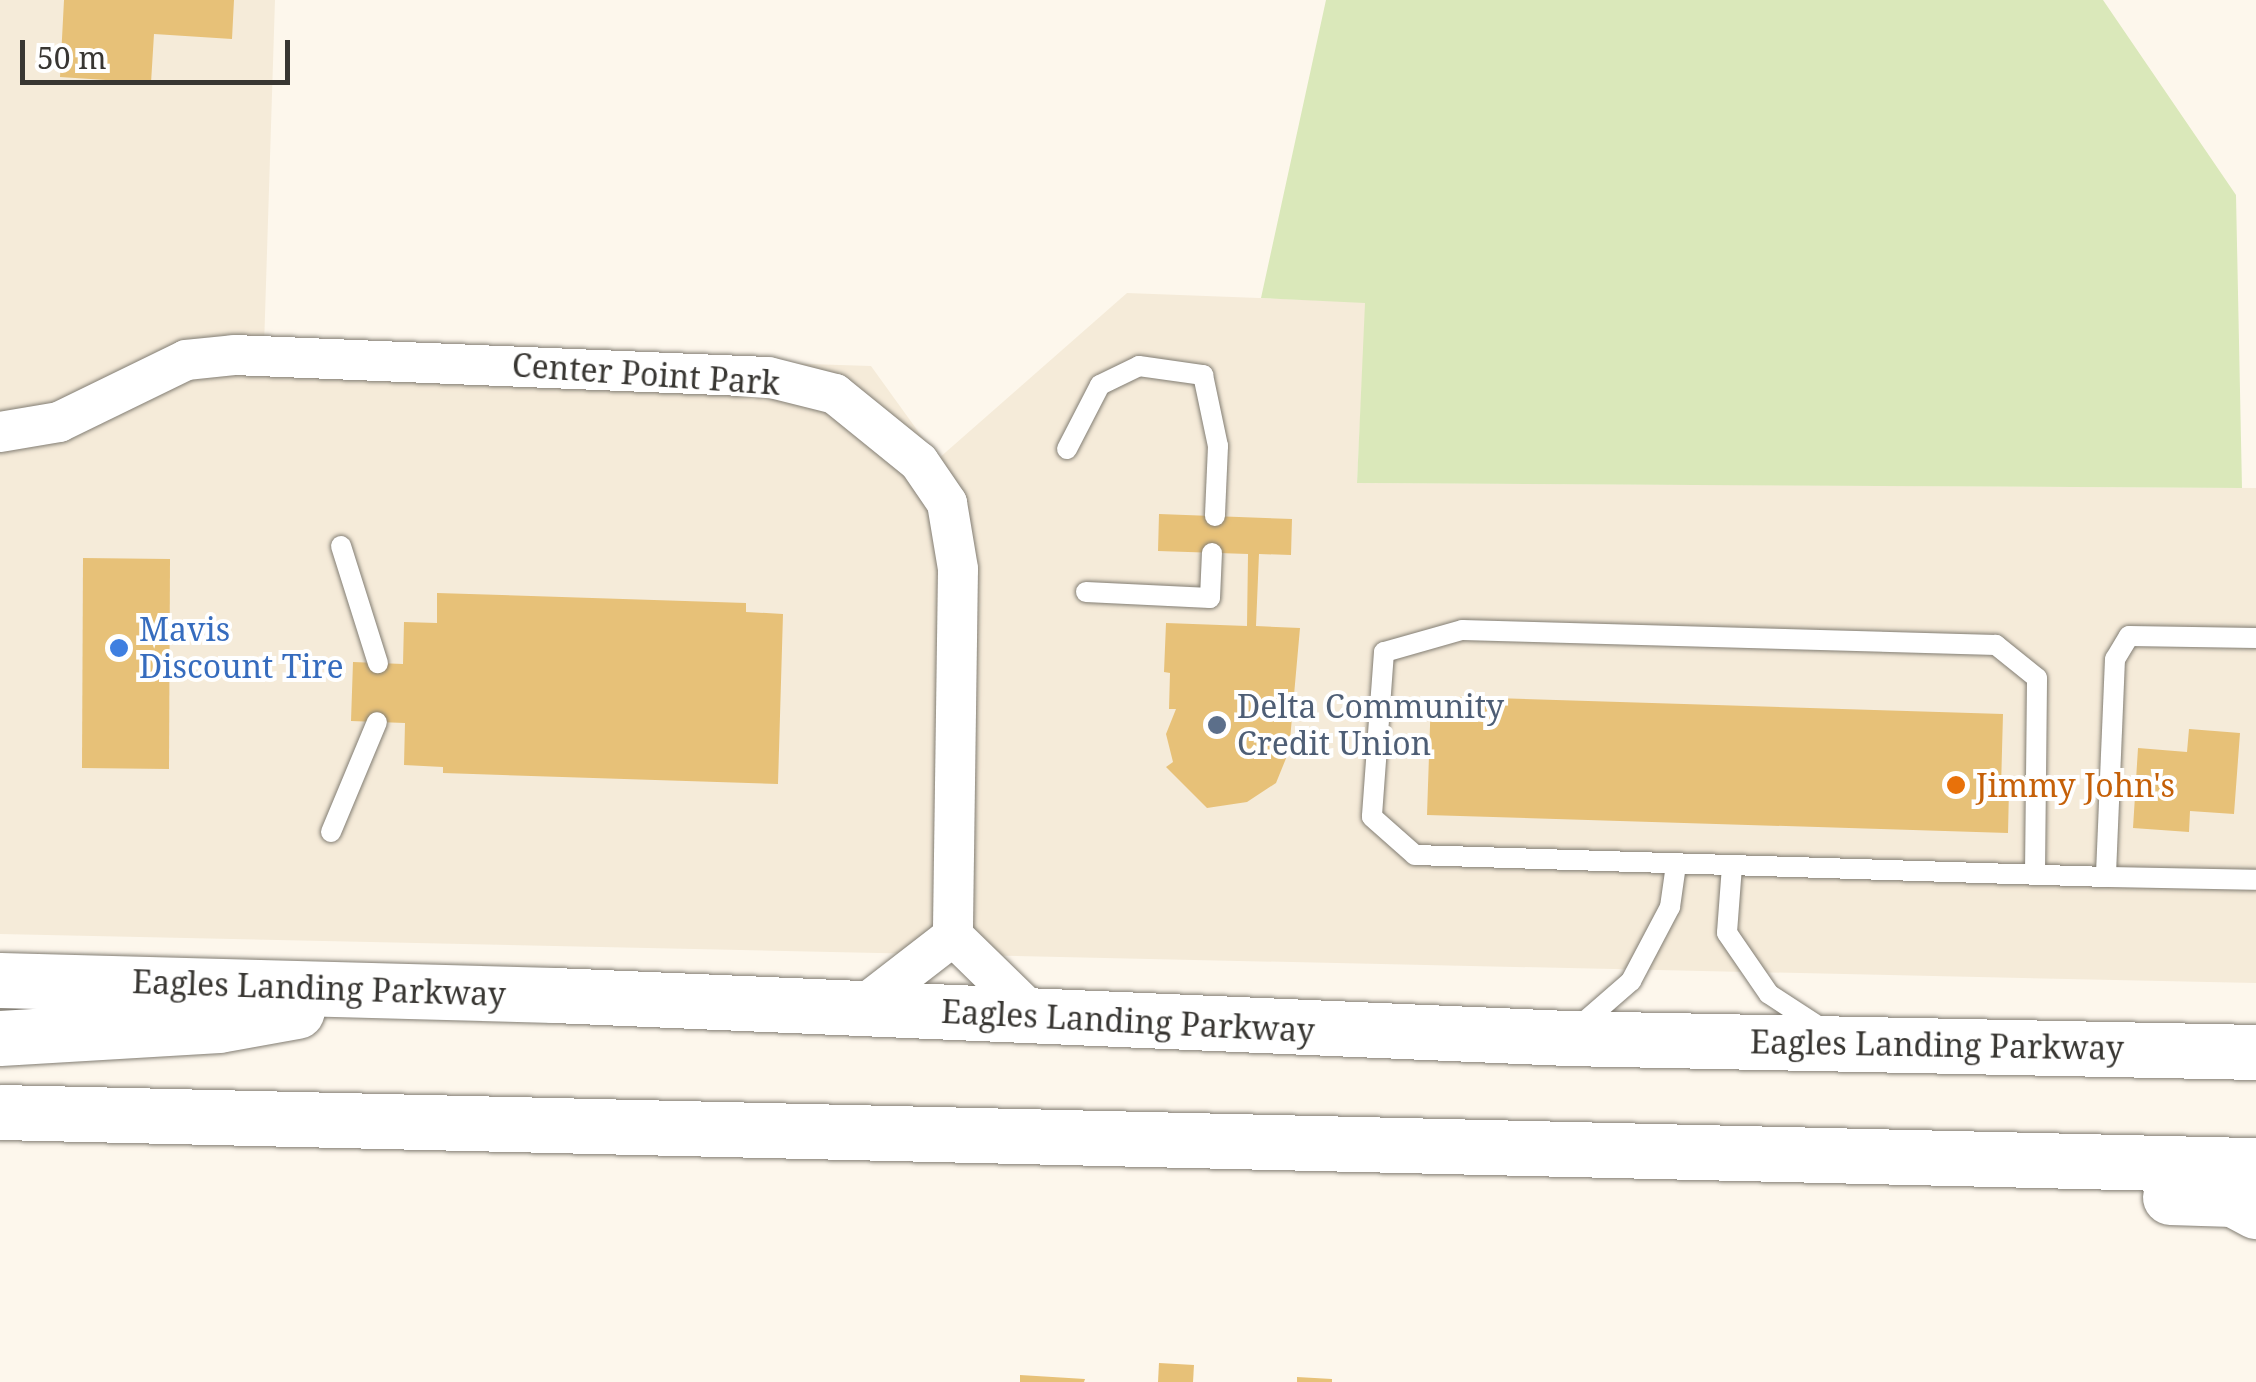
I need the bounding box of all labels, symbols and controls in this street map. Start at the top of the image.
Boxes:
scale bar [25,20,295,82]
text: 50 m [37,37,107,78]
street label: Center Point Park [511,345,781,403]
place label: Mavis Discount Tire [139,611,344,686]
marker: Mavis Discount Tire [108,637,130,659]
place label: Delta Community Credit Union [1237,688,1504,763]
marker: Delta Community Credit Union [1206,714,1228,736]
place label: Jimmy John's [1976,766,2175,804]
marker: Jimmy John's [1945,774,1967,796]
street label: Eagles Landing Parkway [132,962,506,1014]
street label: Eagles Landing Parkway [940,992,1316,1050]
street label: Eagles Landing Parkway [1750,1023,2124,1067]

